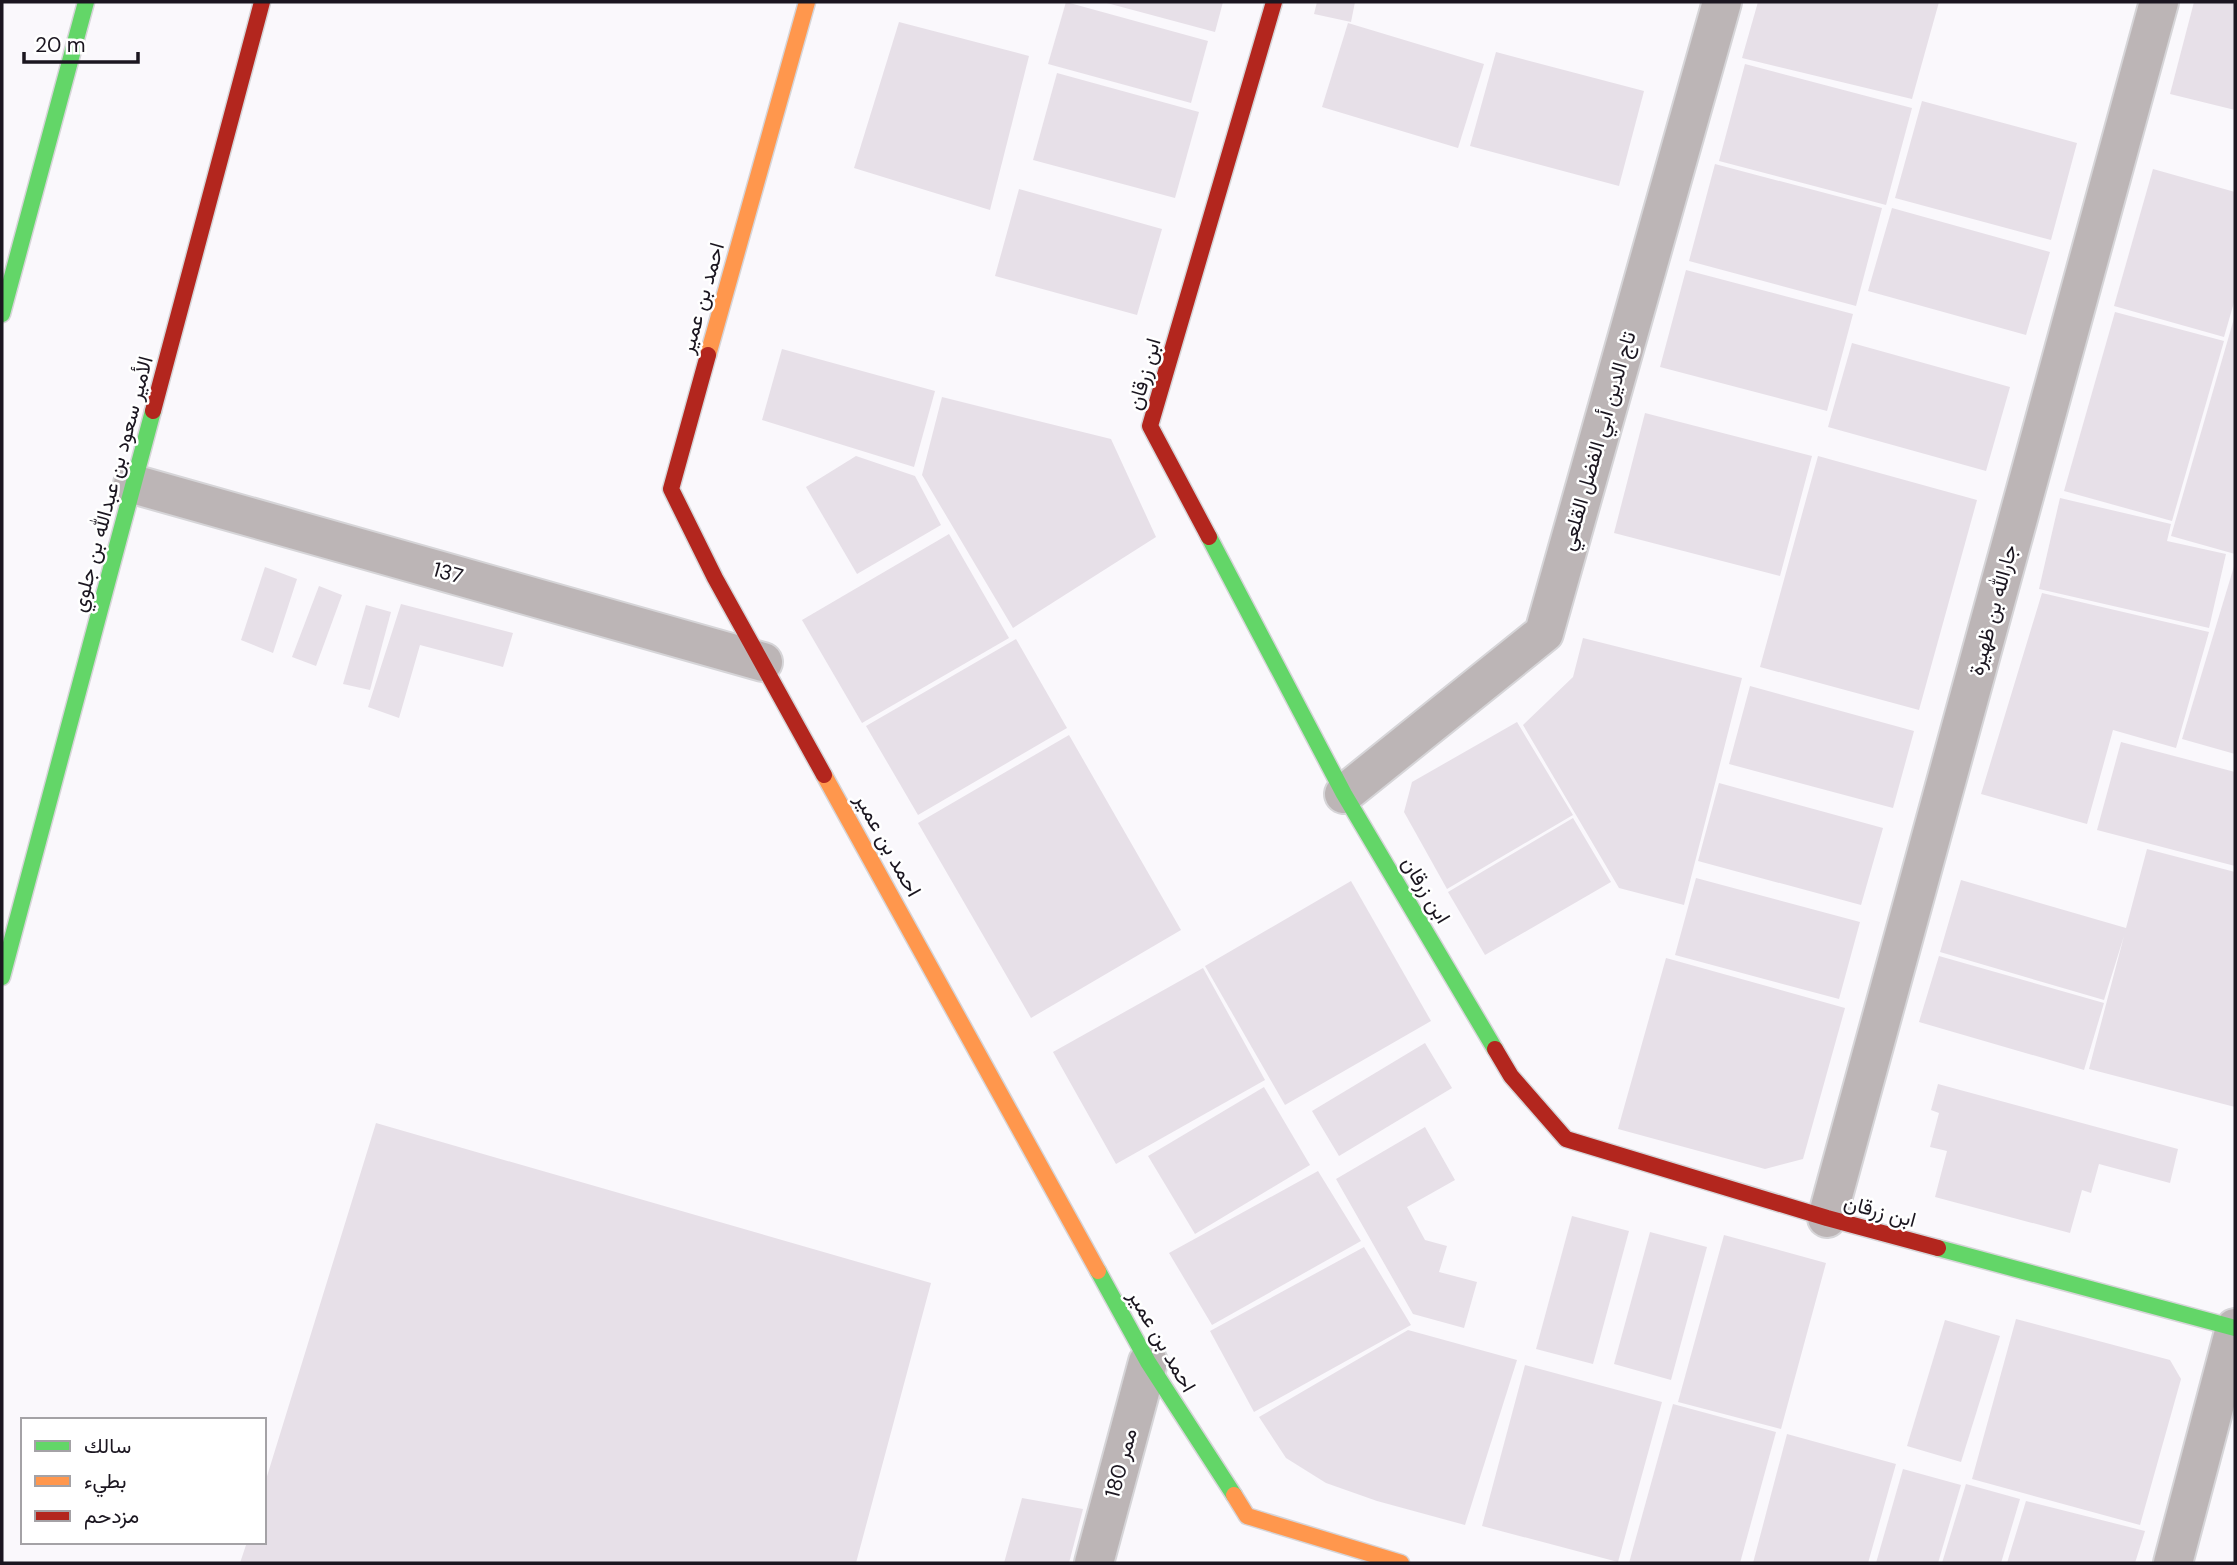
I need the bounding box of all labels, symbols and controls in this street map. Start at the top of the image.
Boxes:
scale bar [24,21,138,65]
text: 20 m [35,31,86,59]
street label: احمد بن عمير [673,239,731,358]
street label: تاج الدين أبي الفضل القلعي [1553,328,1646,555]
street label: ابن زرقان [1120,335,1168,413]
street label: الأمير سعود بن عبدالله بن جلوي [64,353,163,616]
street label: جارالله بن ظهيرة [1962,541,2024,679]
street label: 137 [430,555,466,591]
street label: احمد بن عمير [848,787,928,902]
street label: ابن زرقان [1395,851,1457,929]
street label: ابن زرقان [1841,1188,1919,1234]
street label: احمد بن عمير [1121,1284,1203,1397]
legend [21,1418,266,1544]
street label: ممر 180 [1098,1425,1144,1501]
text: سالك [84,1432,131,1460]
text: بطيء [84,1467,127,1498]
text: مزدحم [84,1502,139,1530]

